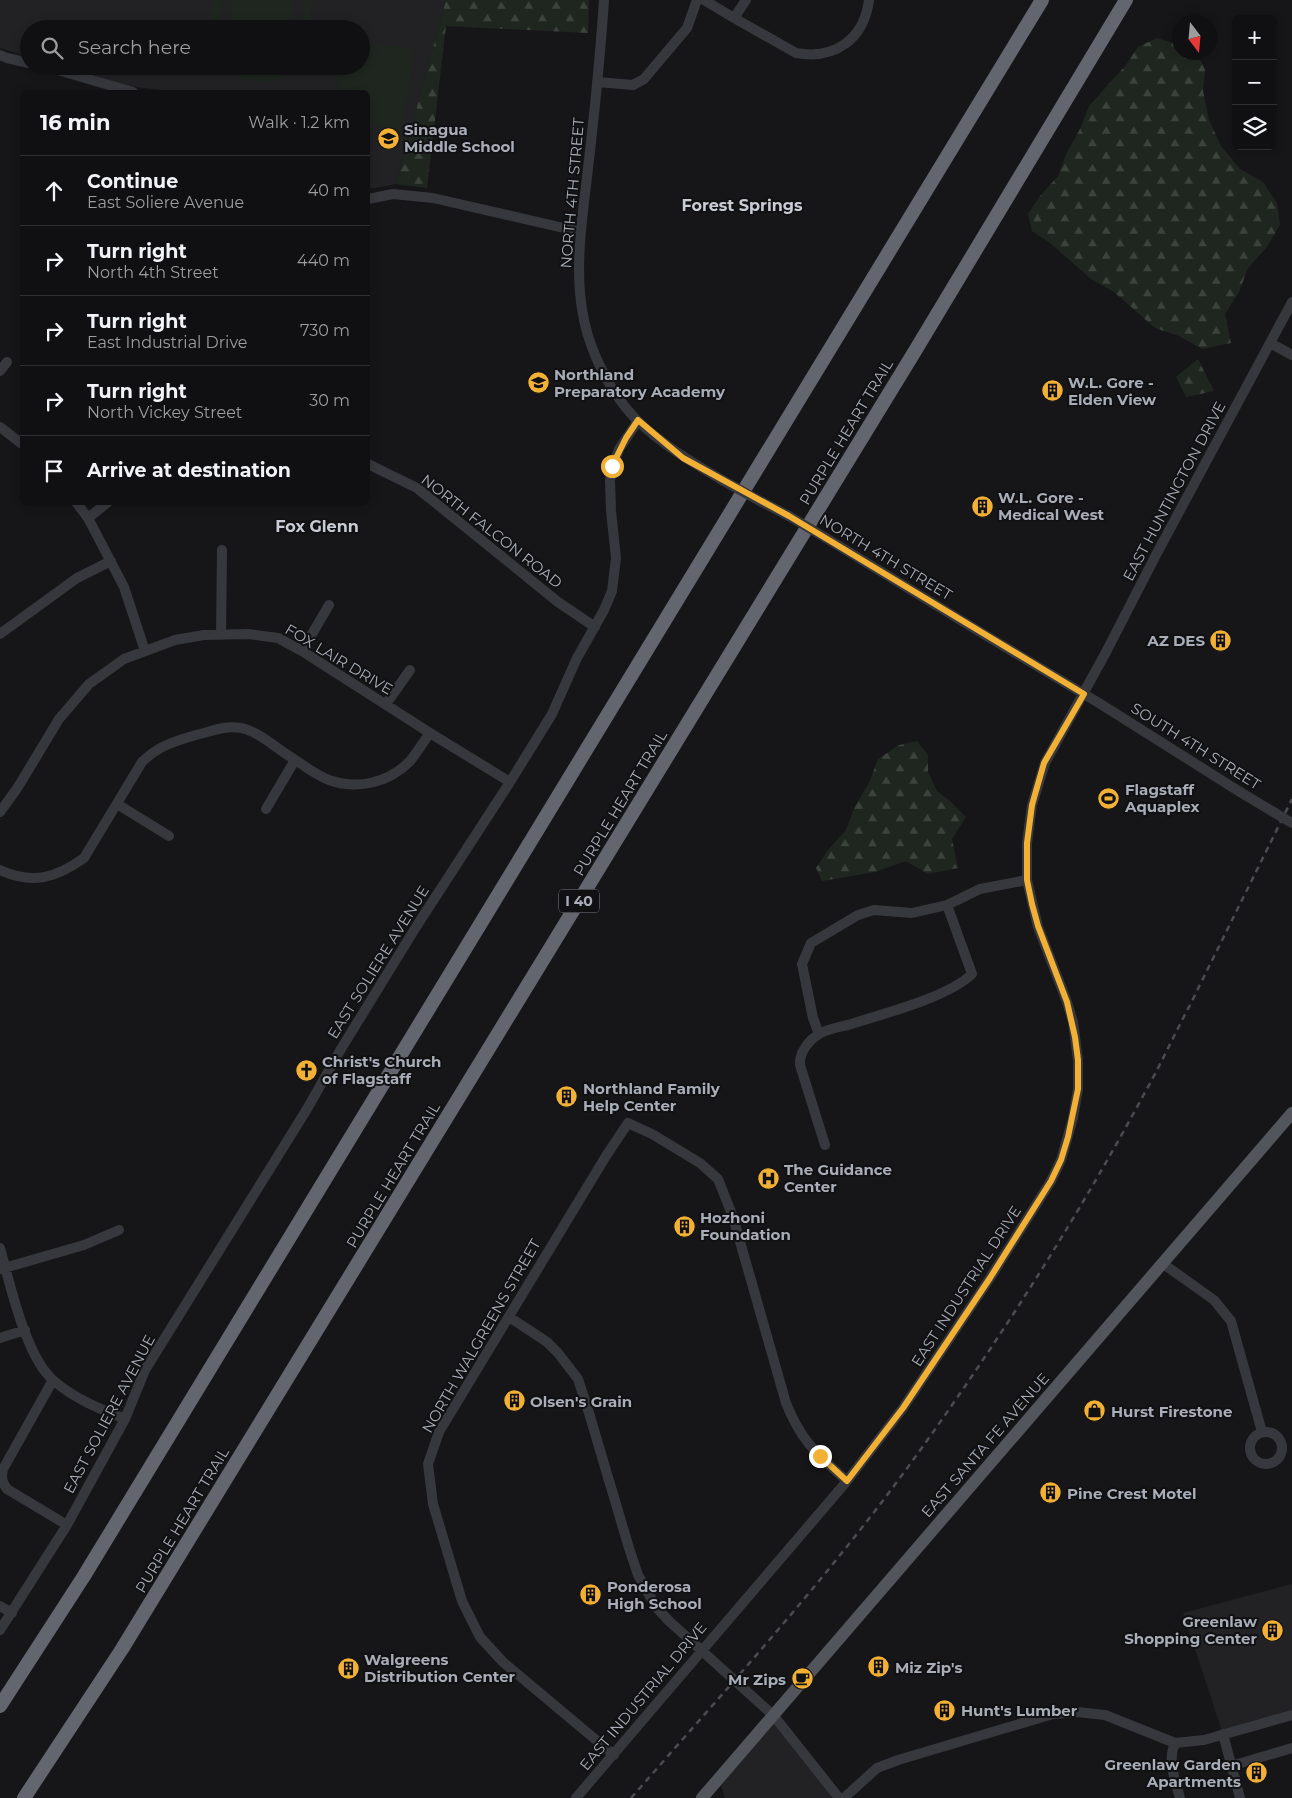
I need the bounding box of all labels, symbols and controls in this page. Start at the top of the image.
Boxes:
north arrow [1172,15,1217,60]
map controls [1232,15,1277,150]
button: + [1232,15,1277,60]
search box [20,20,370,75]
icon: search [38,34,66,62]
text: Search here [78,36,191,59]
button: − [1232,60,1277,105]
button: layers [1232,105,1277,150]
text: 16 min [40,110,110,135]
text: Walk · 1.2 km [248,113,350,132]
street label: NORTH 4TH STREET [556,116,588,269]
place label: Sinagua Middle School [404,120,515,156]
school or university icon: Sinagua Middle School [376,126,400,150]
text: Continue [87,170,178,193]
icon: ahead [40,177,68,205]
text: 40 m [308,181,350,200]
text: East Soliere Avenue [87,193,244,212]
district label: Forest Springs [681,196,803,215]
text: Turn right [87,240,187,263]
icon: right [40,247,68,275]
text: 440 m [297,251,350,270]
text: North 4th Street [87,263,219,282]
text: Turn right [87,310,187,333]
icon: right [40,317,68,345]
text: 730 m [300,321,350,340]
text: East Industrial Drive [87,333,248,352]
street label: PURPLE HEART TRAIL [795,356,897,508]
place label: Northland Preparatory Academy [554,365,726,401]
school or university icon: Northland Preparatory Academy [526,371,550,395]
place label: W.L. Gore - Elden View [1068,373,1157,409]
building icon: W.L. Gore - Elden View [1040,379,1064,403]
text: Turn right [87,380,187,403]
icon: right [40,387,68,415]
text: 30 m [309,391,350,410]
street label: EAST HUNTINGTON DRIVE [1119,398,1229,584]
text: North Vickey Street [87,403,242,422]
route start [601,455,624,478]
icon: arrive [40,457,68,485]
text: Arrive at destination [87,459,291,482]
street label: NORTH FALCON ROAD [418,470,566,592]
place label: W.L. Gore - Medical West [998,488,1105,524]
building icon: W.L. Gore - Medical West [970,494,994,518]
street label: NORTH 4TH STREET [816,510,956,604]
district label: Fox Glenn [275,517,359,536]
street label: FOX LAIR DRIVE [282,619,396,699]
building icon: AZ DES [1209,628,1233,652]
place label: AZ DES [1146,631,1205,650]
street label: SOUTH 4TH STREET [1128,698,1265,794]
street label: PURPLE HEART TRAIL [569,727,671,879]
place label: Flagstaff Aquaplex [1124,780,1199,816]
sports icon: Flagstaff Aquaplex [1097,786,1121,810]
street label: EAST SOLIERE AVENUE [323,882,433,1042]
road number: I 40 [559,889,599,912]
place label: Christ's Church of Flagstaff [322,1052,441,1088]
church icon: Christ's Church of Flagstaff [294,1058,318,1082]
place label: Northland Family Help Center [583,1079,721,1115]
building icon: Northland Family Help Center [555,1085,579,1109]
street label: PURPLE HEART TRAIL [342,1099,444,1251]
place label: The Guidance Center [784,1160,892,1196]
hospital icon: The Guidance Center [756,1166,780,1190]
street label: EAST INDUSTRIAL DRIVE [907,1202,1025,1370]
place label: Hozhoni Foundation [700,1208,791,1244]
building icon: Hozhoni Foundation [672,1214,696,1238]
street label: NORTH WALGREENS STREET [418,1235,545,1436]
street label: EAST SOLIERE AVENUE [59,1331,159,1497]
street label: EAST SANTA FE AVENUE [917,1369,1053,1521]
building icon: Olsen's Grain [502,1389,526,1413]
place label: Olsen's Grain [530,1392,632,1411]
shop icon: Hurst Firestone [1083,1399,1107,1423]
place label: Hurst Firestone [1111,1402,1232,1421]
street label: PURPLE HEART TRAIL [131,1444,233,1596]
route end [809,1445,832,1468]
building icon: Pine Crest Motel [1039,1481,1063,1505]
place label: Pine Crest Motel [1067,1484,1196,1503]
place label: Ponderosa High School [607,1577,702,1613]
building icon: Ponderosa High School [579,1583,603,1607]
place label: Greenlaw Shopping Center [1124,1612,1258,1648]
street label: EAST INDUSTRIAL DRIVE [575,1618,711,1774]
building icon: Greenlaw Shopping Center [1261,1618,1285,1642]
place label: Walgreens Distribution Center [364,1650,516,1686]
building icon: Miz Zip's [867,1655,891,1679]
building icon: Walgreens Distribution Center [336,1656,360,1680]
place label: Miz Zip's [895,1658,962,1677]
cafe icon: Mr Zips [790,1667,814,1691]
place label: Mr Zips [728,1670,786,1689]
building icon: Hunt's Lumber [933,1698,957,1722]
place label: Hunt's Lumber [961,1701,1078,1720]
place label: Greenlaw Garden Apartments [1105,1755,1241,1791]
building icon: Greenlaw Garden Apartments [1245,1761,1269,1785]

